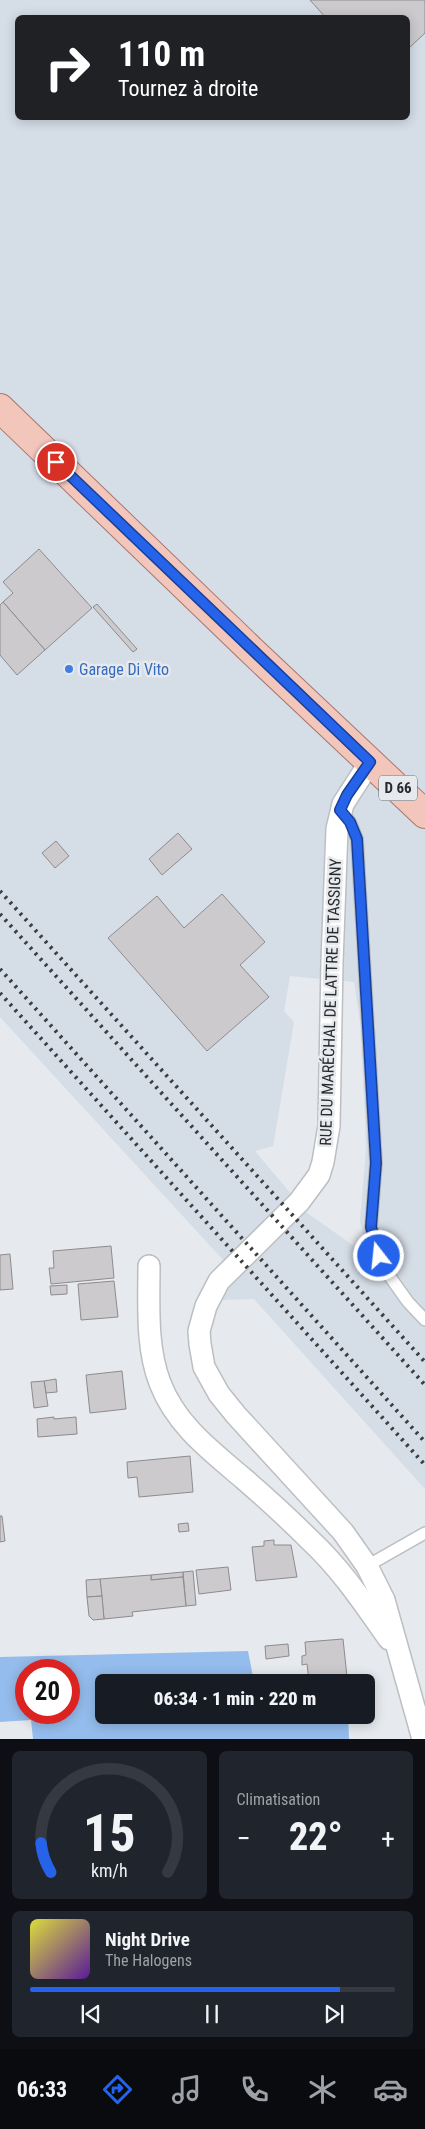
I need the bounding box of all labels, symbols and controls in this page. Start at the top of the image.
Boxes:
text: 110 m [118,34,205,75]
icon: right [35,35,100,100]
text: Tournez à droite [118,76,258,101]
pin [35,441,77,483]
icon: arrive [42,448,70,476]
place label: Garage Di Vito [79,660,169,679]
marker: Garage Di Vito [63,663,75,675]
road number: D 66 [379,776,417,800]
street label: RUE DU MARÉCHAL DE LATTRE DE TASSIGNY [316,857,345,1146]
position arrow [352,1229,404,1281]
speed limit sign: 20 [15,1659,80,1724]
text: 06:34 · 1 min · 220 m [154,1687,316,1710]
text: Climatisation [237,1790,320,1809]
text: 15 [83,1803,136,1864]
text: 22° [289,1815,343,1859]
text: − [237,1822,251,1855]
text: + [381,1822,395,1855]
text: km/h [91,1860,128,1881]
text: Night Drive [105,1928,190,1951]
text: The Halogens [105,1951,192,1970]
icon: previous [77,2000,105,2028]
icon: pause [198,2000,226,2028]
icon: next [320,2000,348,2028]
icon: directions [100,2072,135,2107]
icon: music [169,2072,204,2107]
icon: phone [237,2072,272,2107]
icon: climate [305,2072,340,2107]
icon: car [373,2072,408,2107]
text: 06:33 [17,2077,67,2102]

